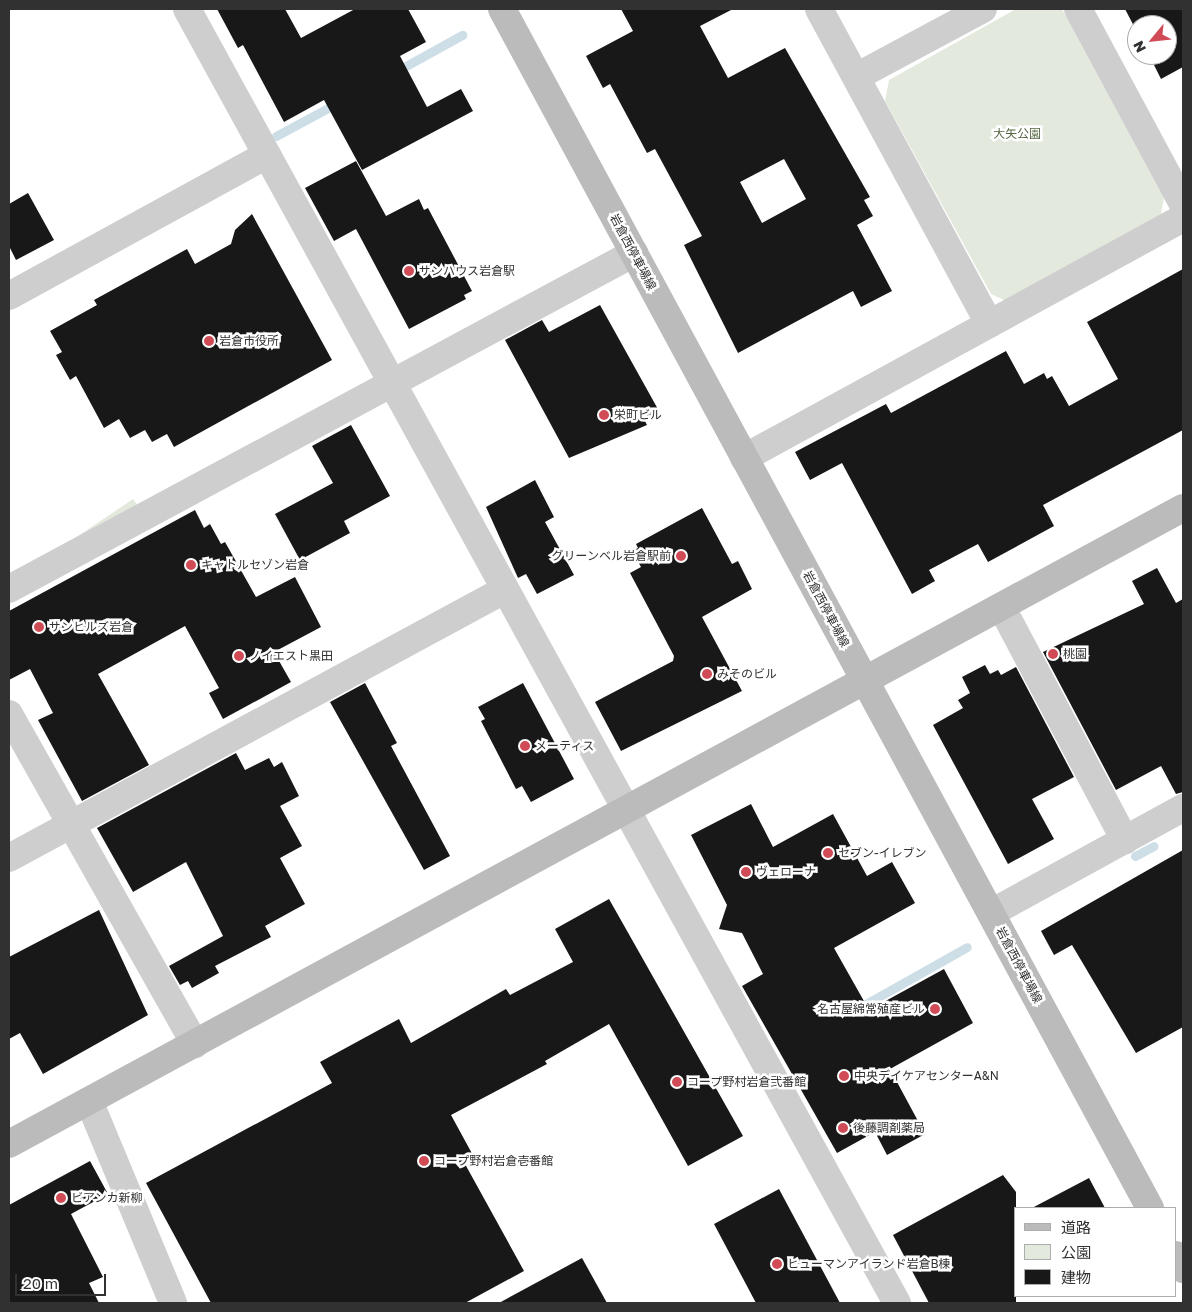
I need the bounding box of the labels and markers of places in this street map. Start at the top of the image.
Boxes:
place label: サンハウス岩倉駅 [419,264,515,278]
marker: サンハウス岩倉駅 [403,265,415,277]
place label: 岩倉市役所 [219,334,279,348]
marker: 岩倉市役所 [203,335,215,347]
place label: 栄町ビル [614,408,662,422]
marker: 栄町ビル [598,409,610,421]
place label: グリーンベル岩倉駅前 [551,549,671,563]
marker: グリーンベル岩倉駅前 [675,550,687,562]
place label: キャトルセゾン岩倉 [201,558,309,572]
marker: キャトルセゾン岩倉 [185,559,197,571]
place label: サンヒルズ岩倉 [49,620,133,634]
marker: サンヒルズ岩倉 [33,621,45,633]
place label: 桃園 [1063,647,1087,661]
marker: 桃園 [1047,648,1059,660]
place label: ノイエスト黒田 [249,649,333,663]
marker: ノイエスト黒田 [233,650,245,662]
place label: みそのビル [717,667,777,681]
marker: みそのビル [701,668,713,680]
place label: メーティス [535,739,595,753]
marker: メーティス [519,740,531,752]
place label: セブン-イレブン [838,846,927,860]
marker: セブン-イレブン [822,847,834,859]
place label: ヴェローナ [756,865,816,879]
marker: ヴェローナ [740,866,752,878]
place label: 名古屋綿常殖産ビル [817,1002,925,1016]
marker: 名古屋綿常殖産ビル [929,1003,941,1015]
place label: 中央デイケアセンターA&N [854,1069,999,1083]
marker: 中央デイケアセンターA&N [838,1070,850,1082]
place label: コープ野村岩倉弐番館 [687,1075,807,1089]
marker: コープ野村岩倉弐番館 [671,1076,683,1088]
place label: 後藤調剤薬局 [853,1121,925,1135]
marker: 後藤調剤薬局 [837,1122,849,1134]
place label: コープ野村岩倉壱番館 [434,1154,554,1168]
marker: コープ野村岩倉壱番館 [418,1155,430,1167]
place label: ビアンカ新柳 [71,1191,143,1205]
marker: ビアンカ新柳 [55,1192,67,1204]
place label: ヒューマンアイランド岩倉B棟 [787,1257,951,1271]
marker: ヒューマンアイランド岩倉B棟 [771,1258,783,1270]

